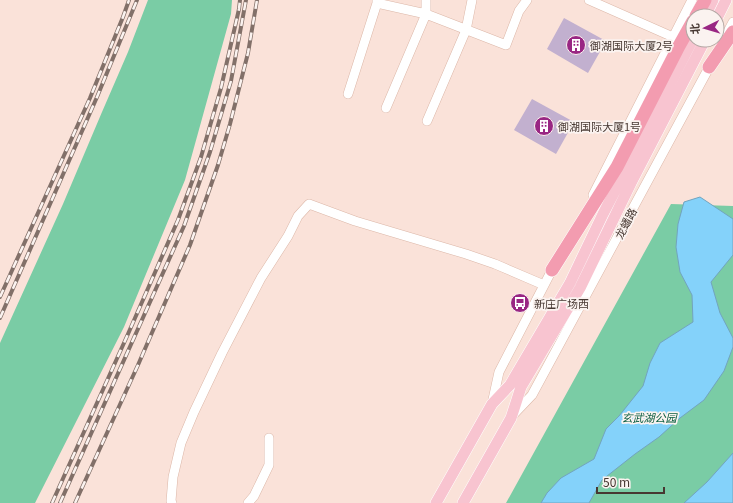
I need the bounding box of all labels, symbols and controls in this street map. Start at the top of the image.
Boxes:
north arrow [685,8,725,48]
text: 北 [686,23,702,35]
building icon: 御湖国际大厦2号 [565,34,587,56]
place label: 御湖国际大厦2号 [589,37,673,53]
building icon: 御湖国际大厦1号 [533,115,555,137]
place label: 御湖国际大厦1号 [557,118,641,134]
street label: 龙蟠路 [610,205,640,241]
bus stop icon: 新庄广场西 [509,292,531,314]
place label: 新庄广场西 [534,295,589,311]
park label: 玄武湖公园 [622,409,678,425]
scale bar [597,469,664,495]
text: 50 m [603,473,630,490]

